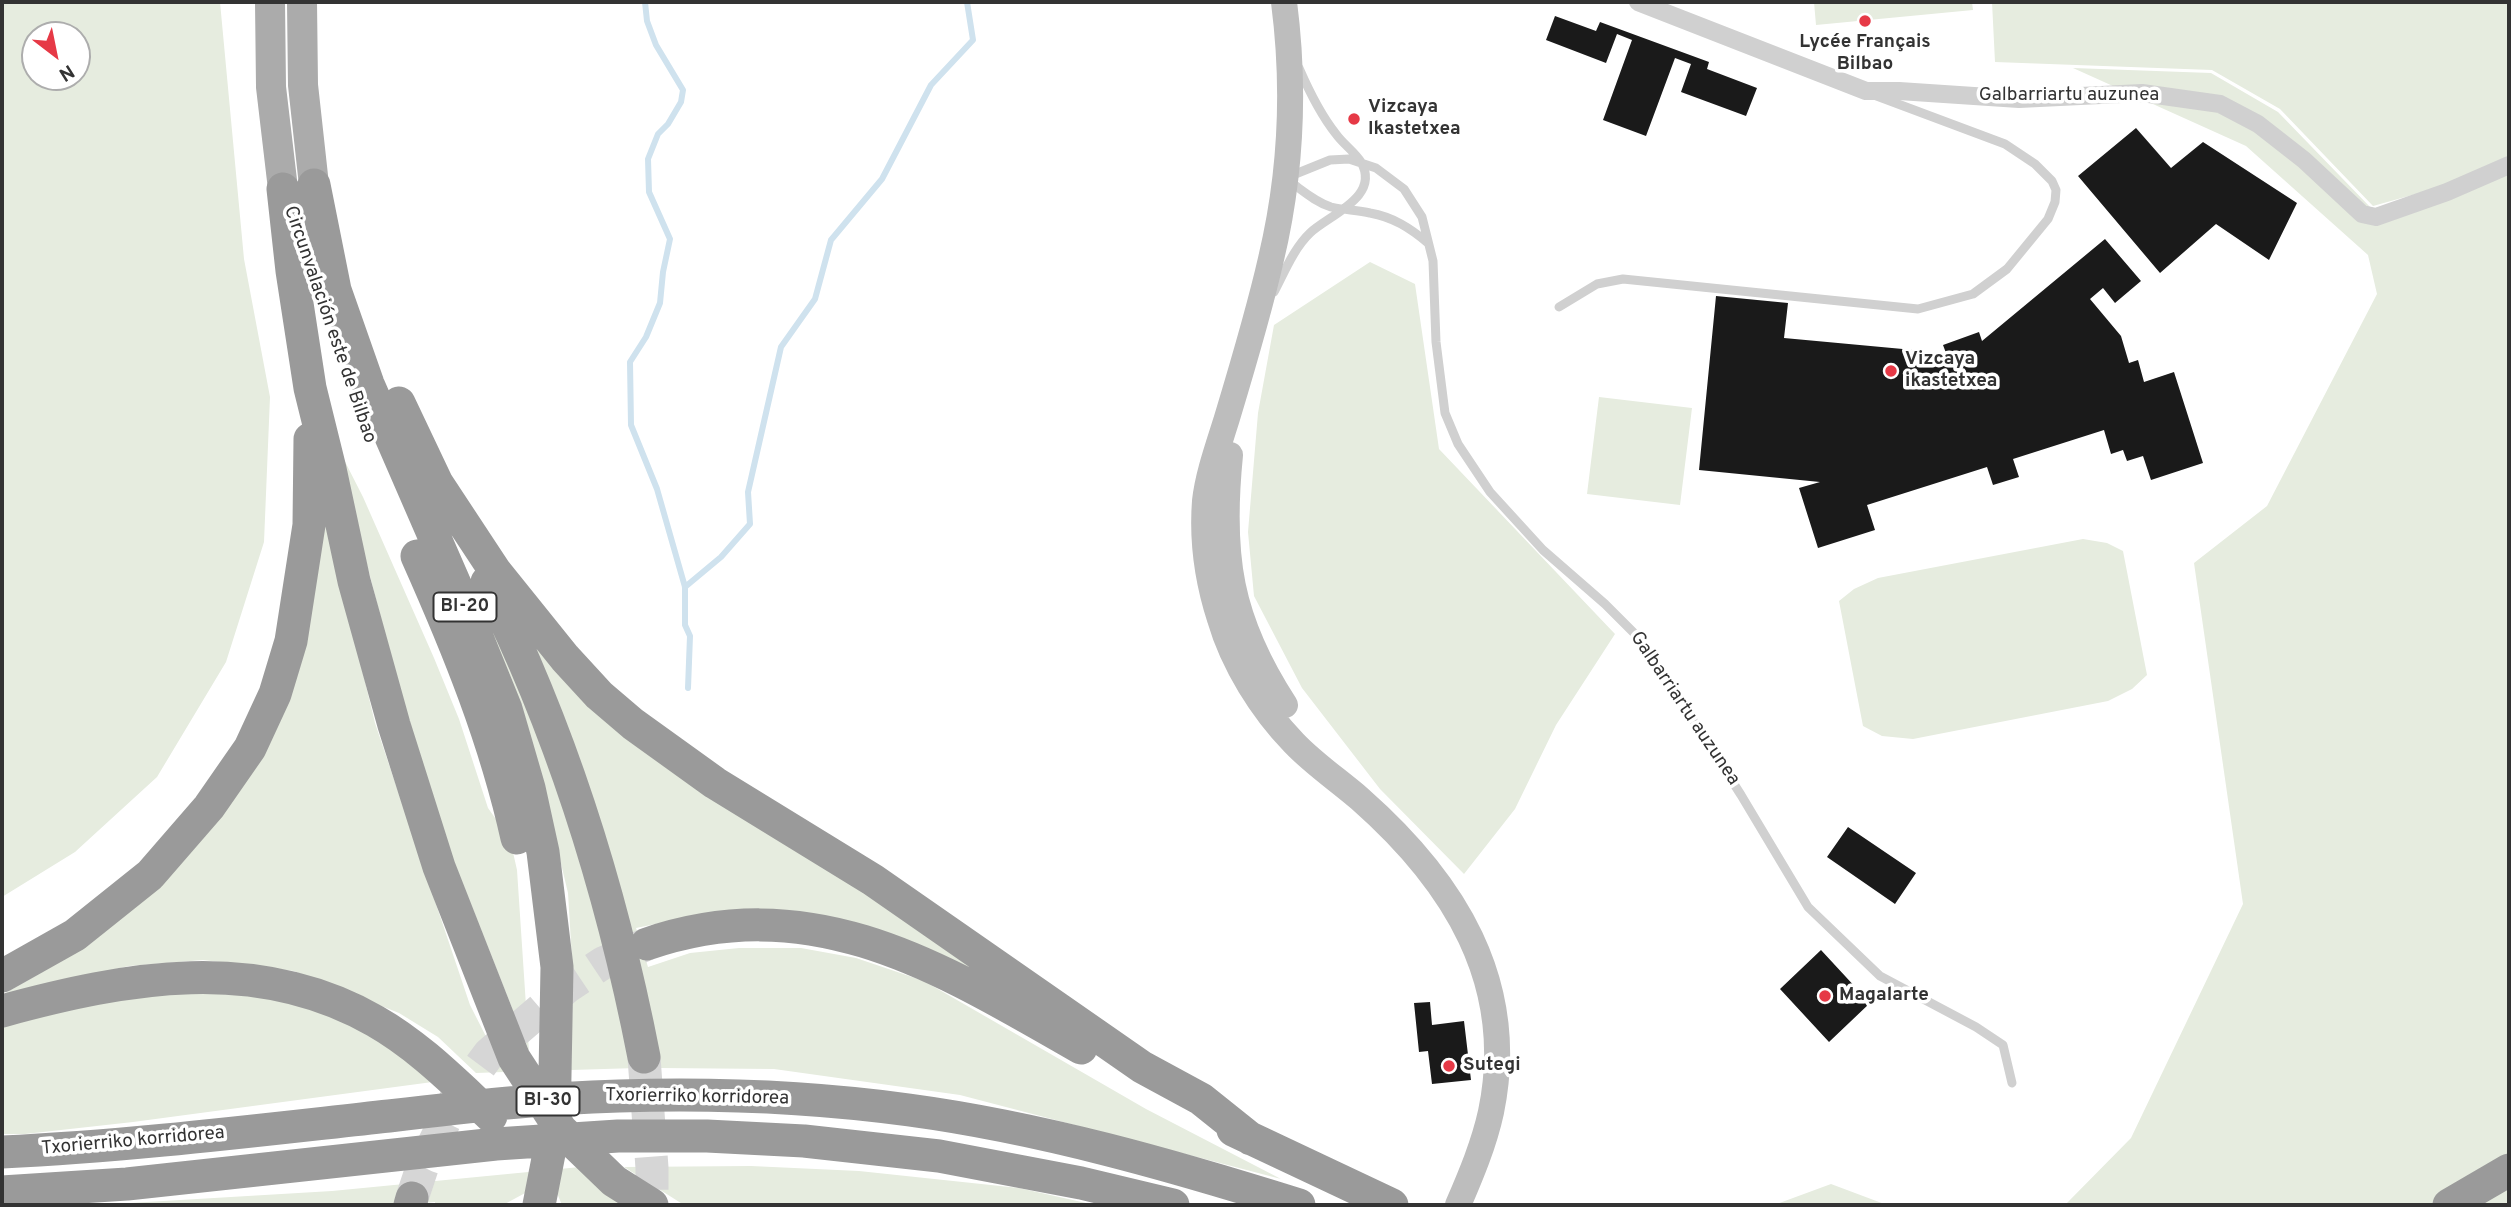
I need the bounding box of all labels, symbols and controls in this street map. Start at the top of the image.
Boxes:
marker: Lycée Français Bilbao [1857,13,1873,29]
north arrow [21,21,91,91]
place label: Lycée Français Bilbao [1799,32,1931,76]
text: N [54,58,78,86]
street label: Galbarriartu auzunea [1979,85,2159,107]
place label: Vizcaya Ikastetxea [1368,97,1461,141]
marker: Vizcaya Ikastetxea [1346,111,1362,127]
street label: Circunvalación este de Bilbao [278,203,380,447]
place label: Vizcaya ikastetxea [1905,349,1997,393]
marker: Vizcaya ikastetxea [1883,363,1899,379]
road number: BI-20 [434,592,496,622]
street label: Galbarriartu auzunea [1624,628,1744,790]
place label: Magalarte [1839,985,1929,1007]
marker: Magalarte [1817,988,1833,1004]
place label: Sutegi [1463,1055,1521,1077]
marker: Sutegi [1441,1058,1457,1074]
street label: Txorierriko korridorea [605,1085,789,1111]
road number: BI-30 [516,1086,580,1116]
street label: Txorierriko korridorea [40,1123,226,1161]

